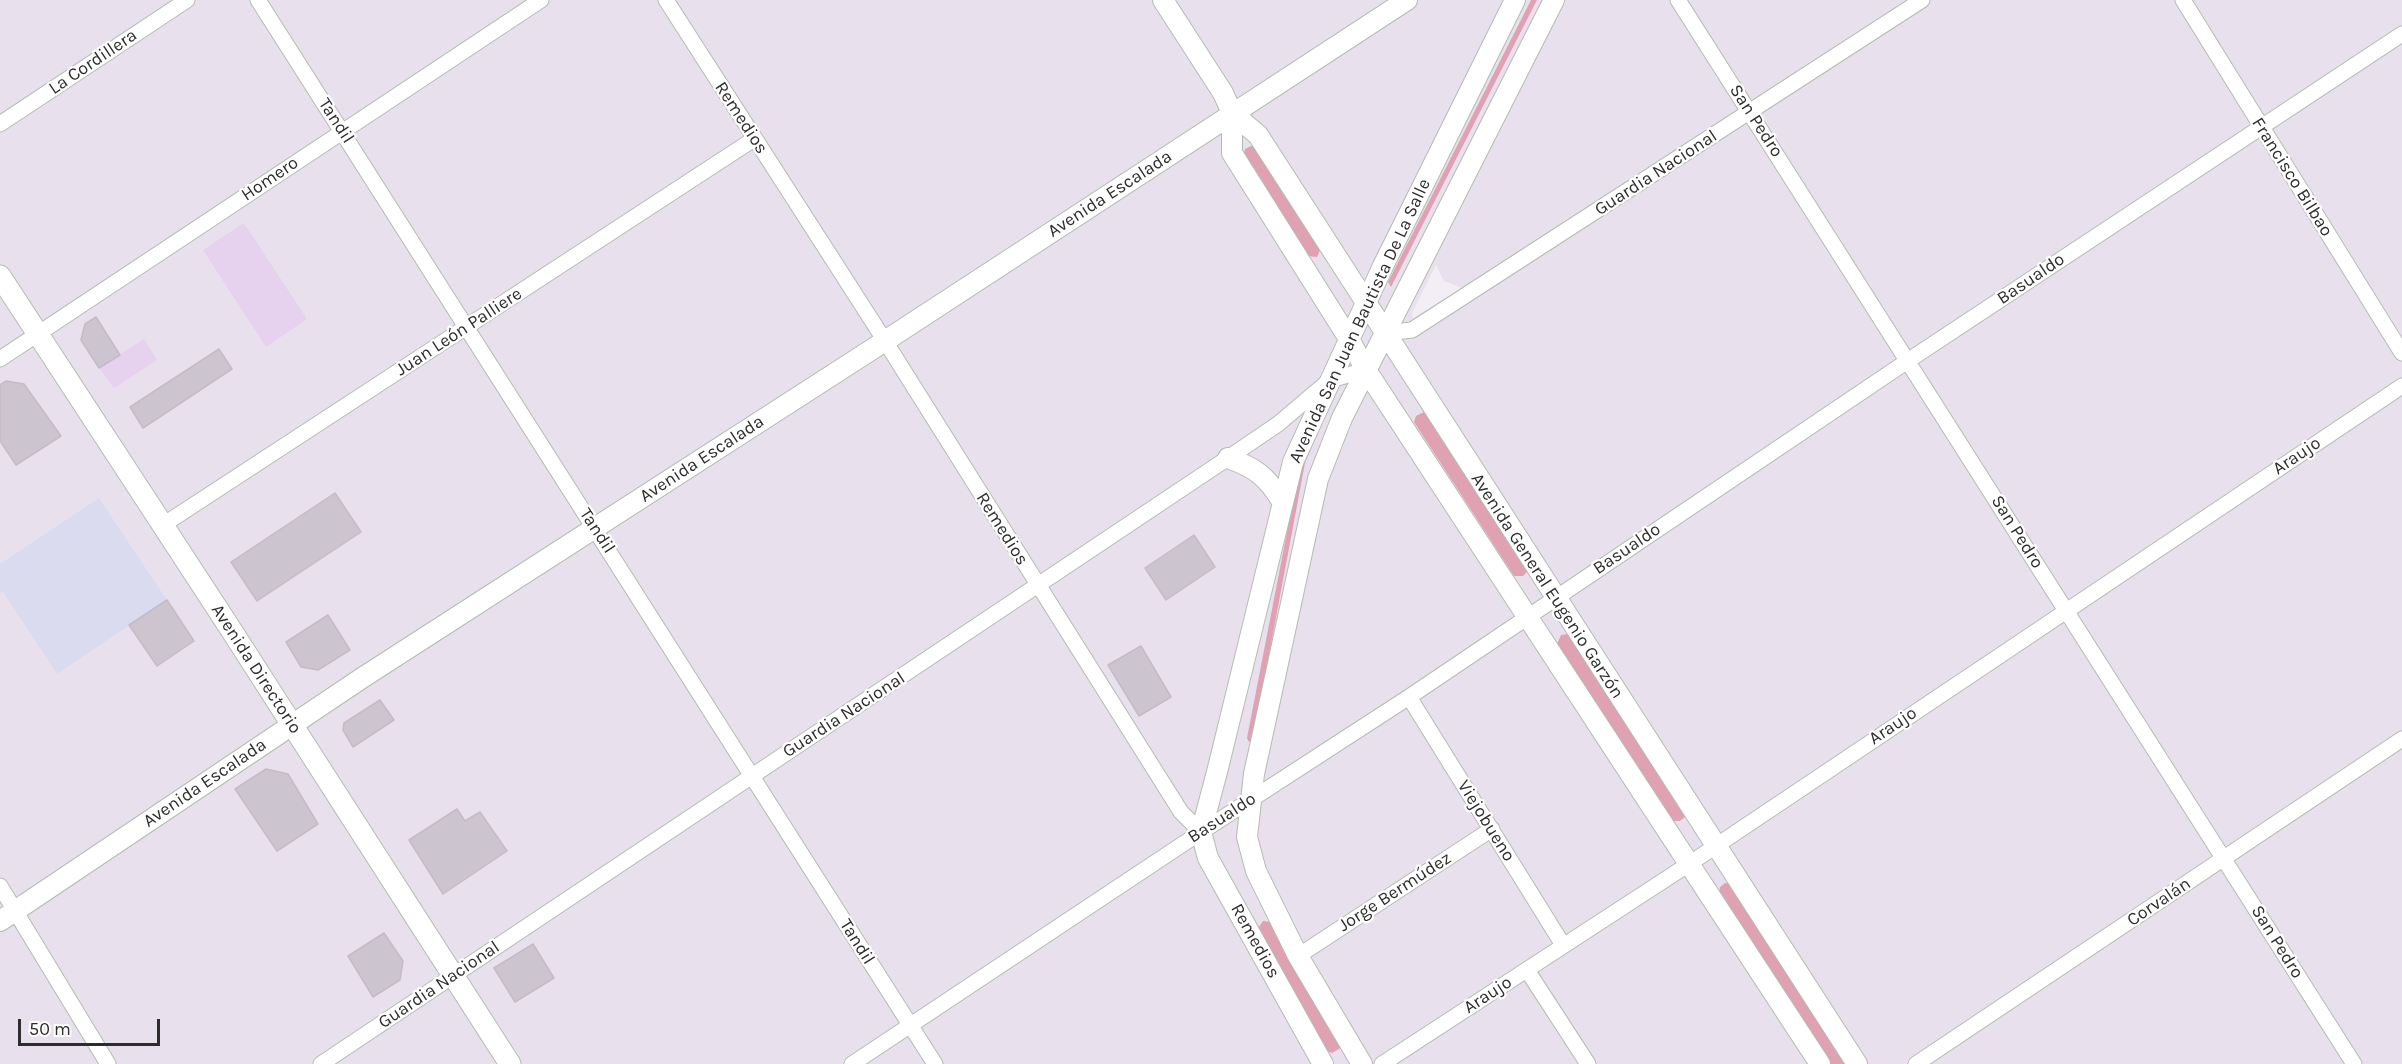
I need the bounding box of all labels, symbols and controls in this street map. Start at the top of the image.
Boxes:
street label: La Cordillera [45,25,141,99]
street label: Remedios [710,78,772,158]
street label: San Pedro [1725,81,1787,161]
street label: Tandil [314,94,358,148]
street label: Francisco Bilbao [2247,114,2337,240]
street label: Guardia Nacional [1591,125,1721,221]
street label: Avenida Escalada [1044,146,1176,242]
street label: Homero [237,152,303,206]
street label: Avenida San Juan Bautista De La Salle [1284,175,1436,467]
street label: Basualdo [1993,249,2069,309]
street label: Juan León Palliere [392,283,526,381]
street label: Avenida Escalada [636,411,768,507]
street label: Araujo [2269,432,2325,480]
street label: Avenida General Eugenio Garzón [1466,469,1628,703]
street label: Remedios [971,489,1033,569]
street label: San Pedro [1986,491,2048,573]
street label: Tandil [575,504,619,558]
street label: Basualdo [1589,519,1665,579]
street label: Avenida Directorio [206,600,306,738]
street label: Guardia Nacional [779,667,909,763]
street label: Araujo [1865,702,1921,750]
street label: Avenida Escalada [139,734,271,832]
street label: Viejobueno [1453,776,1519,866]
street label: Basualdo [1184,788,1260,848]
street label: Jorge Bermúdez [1335,848,1455,936]
street label: Corvalán [2123,873,2195,931]
street label: Remedios [1226,900,1284,982]
street label: San Pedro [2246,901,2308,983]
street label: Tandil [835,915,879,969]
street label: Guardia Nacional [374,936,504,1034]
street label: Araujo [1460,971,1516,1019]
scale bar [21,1007,164,1045]
text: 50 m [29,1018,71,1040]

